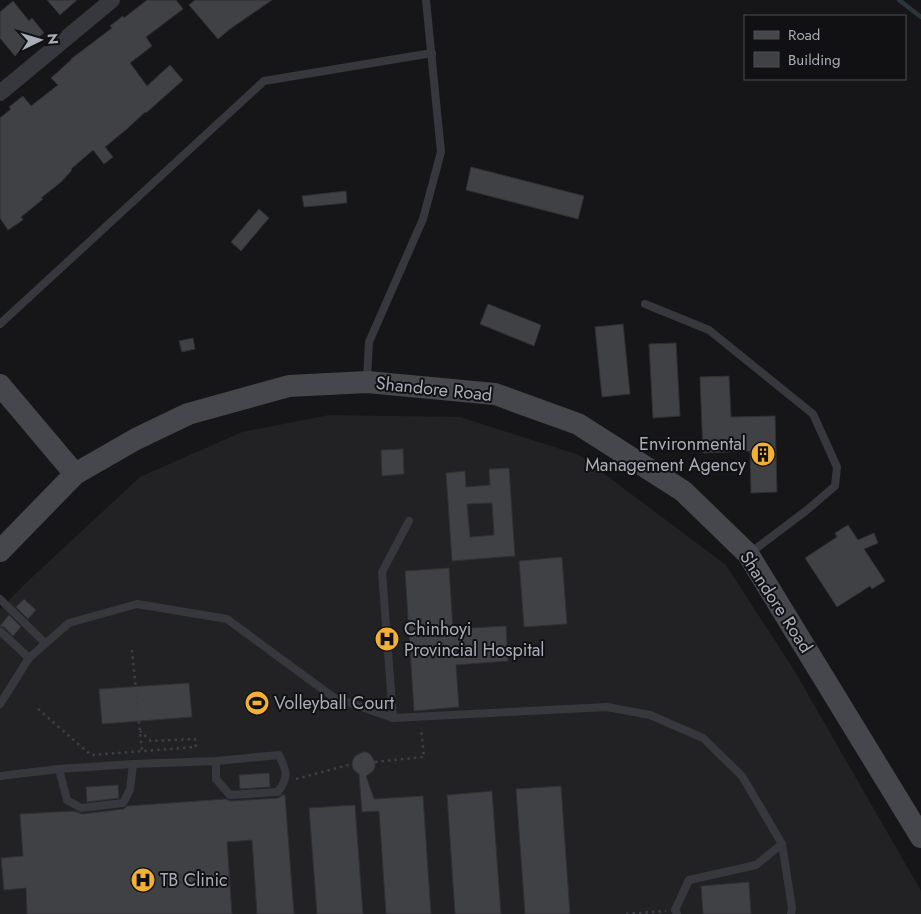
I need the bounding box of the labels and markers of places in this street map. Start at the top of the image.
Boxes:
place label: Environmental Management Agency [585,431,746,478]
building icon: Environmental Management Agency [750,441,776,467]
place label: Chinhoyi Provincial Hospital [404,616,545,663]
hospital icon: Chinhoyi Provincial Hospital [374,626,400,652]
sports icon: Volleyball Court [244,690,270,716]
place label: Volleyball Court [274,690,395,716]
hospital icon: TB Clinic [130,867,156,893]
place label: TB Clinic [160,867,228,893]

